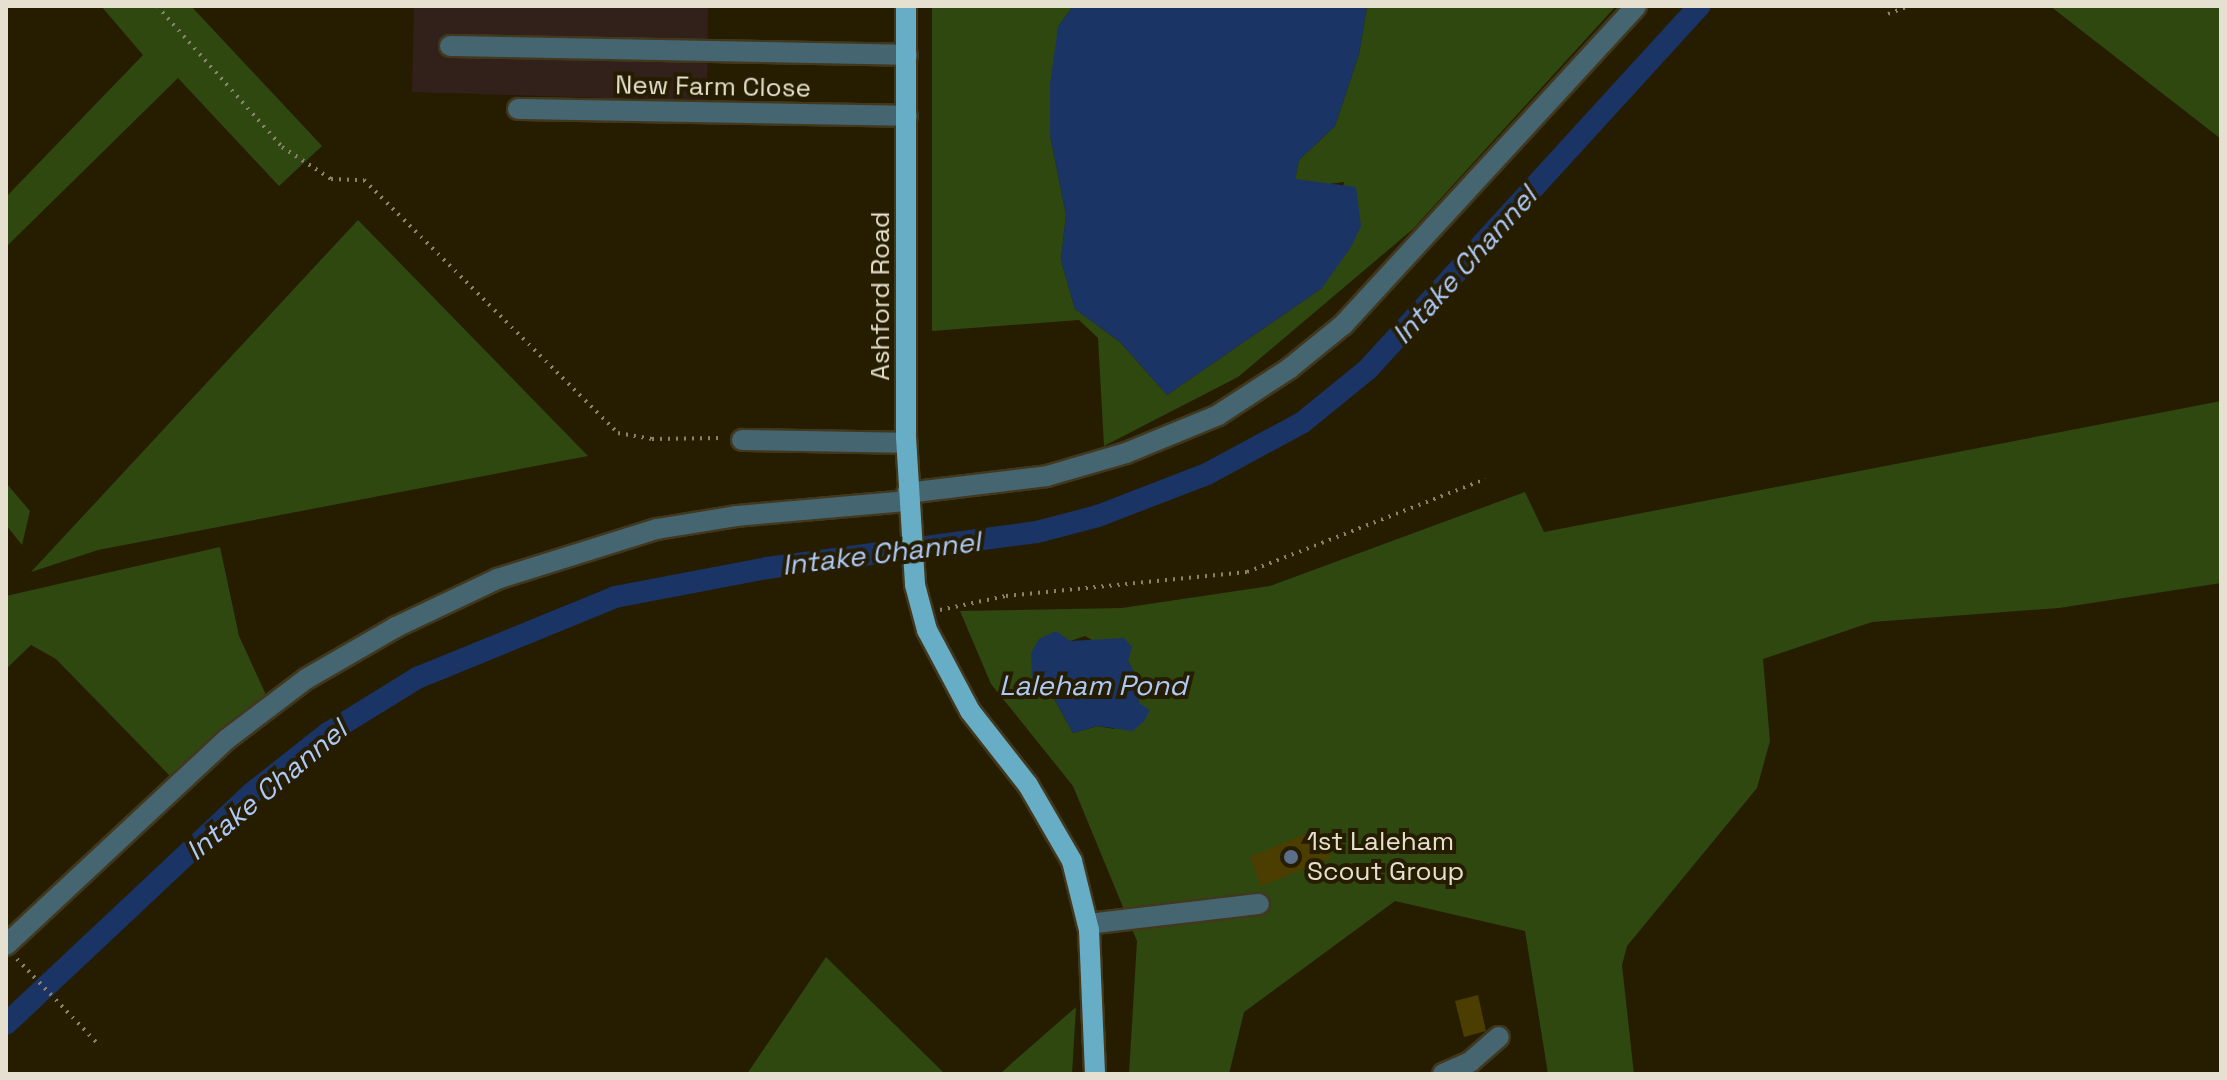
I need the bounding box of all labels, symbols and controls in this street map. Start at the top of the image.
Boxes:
street label: New Farm Close [615,70,811,104]
water label: Intake Channel [1385,180,1543,350]
street label: Ashford Road [865,211,897,381]
water label: Intake Channel [780,524,982,582]
water label: Laleham Pond [999,668,1187,702]
water label: Intake Channel [179,713,353,867]
place label: 1st Laleham Scout Group [1307,826,1464,888]
marker: 1st Laleham Scout Group [1282,848,1300,866]

